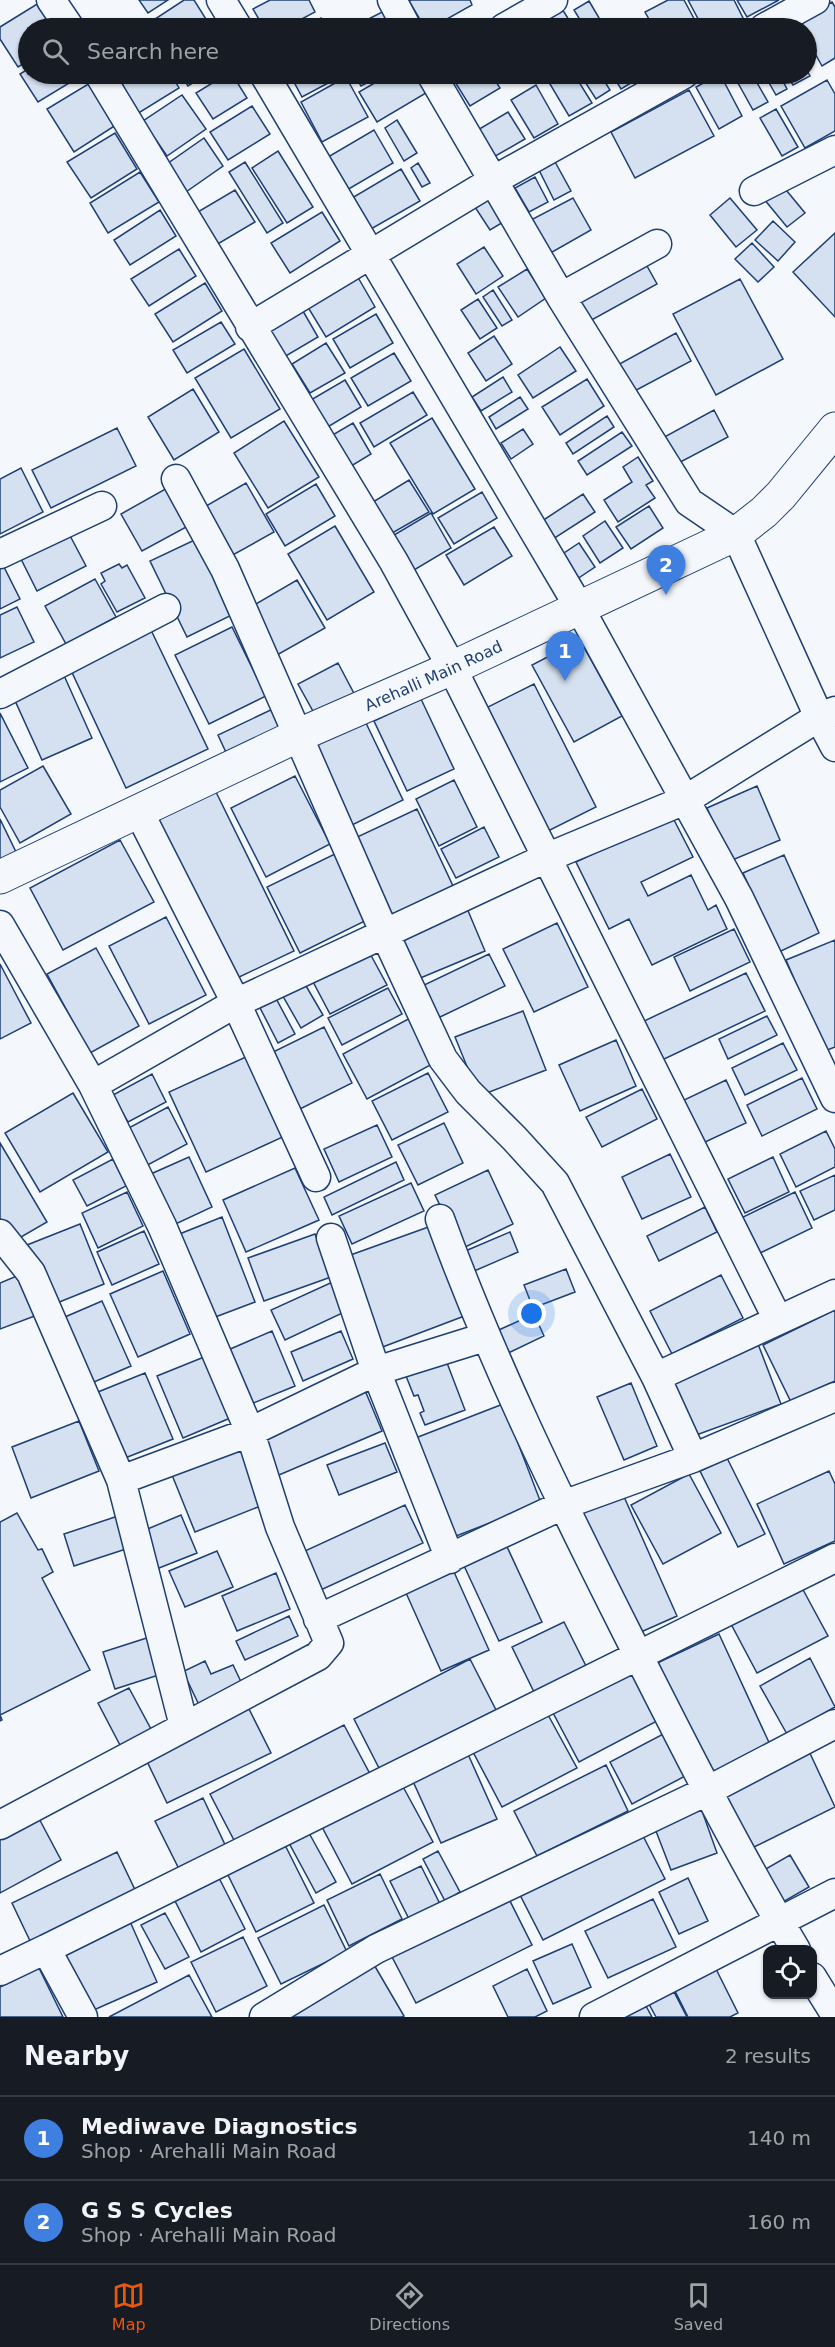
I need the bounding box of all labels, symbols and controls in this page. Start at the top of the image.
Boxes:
search box [18,18,817,84]
icon: search [39,35,72,68]
text: Search here [87,39,219,64]
pin: 2 [646,546,686,595]
pin: 1 [546,632,584,681]
street label: Arehalli Main Road [362,636,505,715]
your location [517,1299,546,1328]
map controls [763,1945,817,1999]
button: locate [763,1945,817,1999]
text: Nearby [24,2041,129,2071]
text: 2 results [725,2044,811,2068]
text: Mediwave Diagnostics [81,2114,358,2139]
text: 1 [37,2126,50,2150]
text: 140 m [747,2126,811,2150]
text: Shop · Arehalli Main Road [81,2139,336,2163]
text: G S S Cycles [81,2198,233,2223]
text: 2 [37,2210,50,2234]
text: 160 m [747,2210,811,2234]
text: Shop · Arehalli Main Road [81,2223,336,2247]
tab: Map [112,2279,146,2334]
tab: Directions [369,2279,450,2334]
tab: Saved [674,2279,723,2334]

